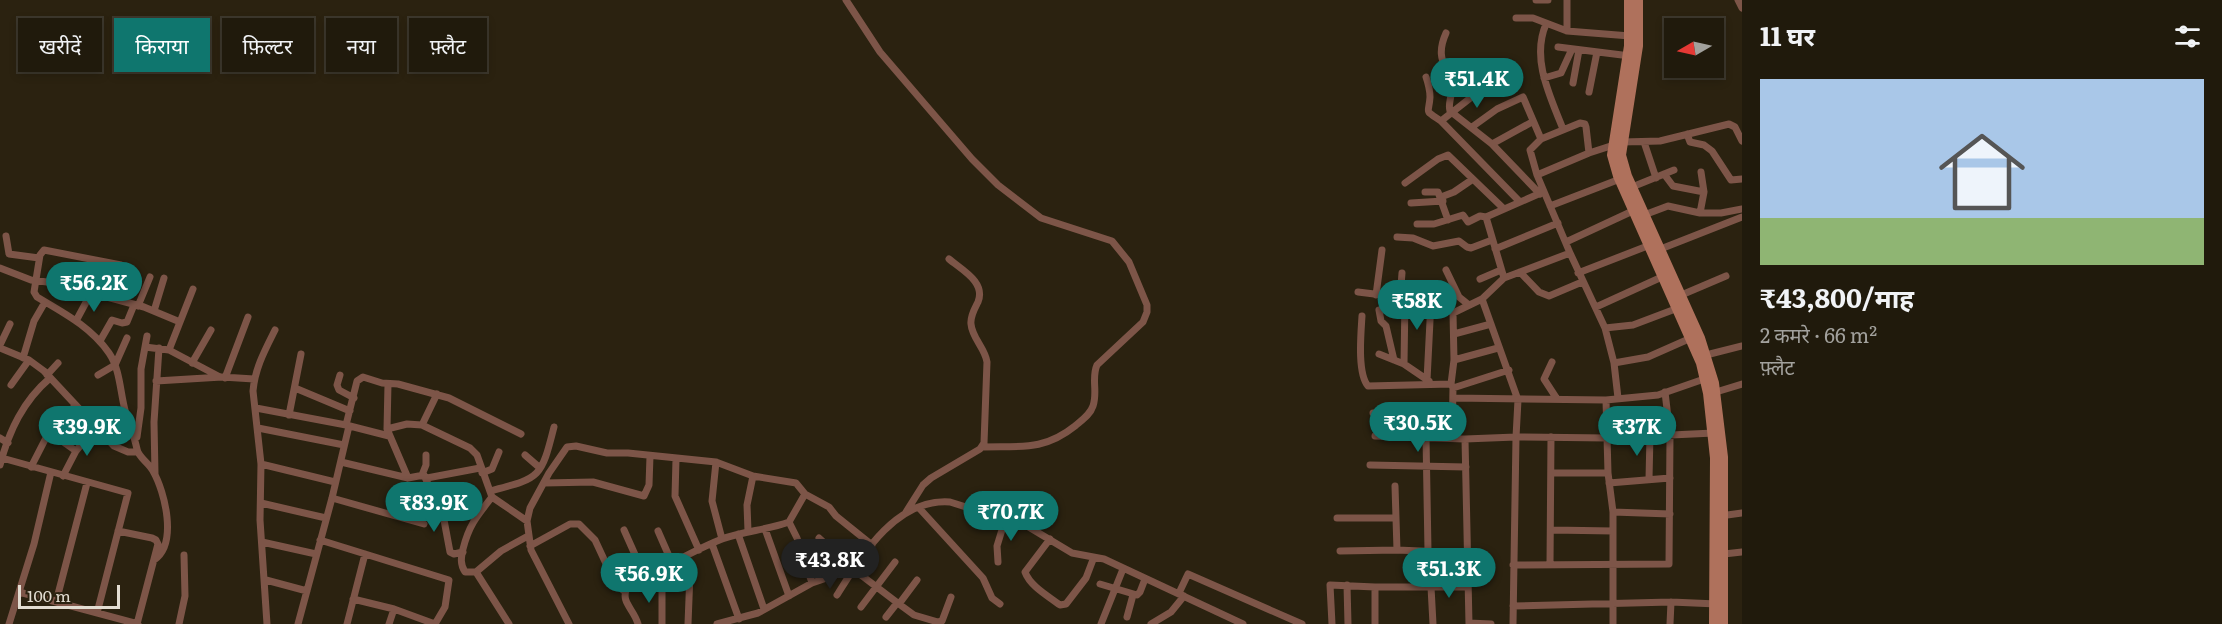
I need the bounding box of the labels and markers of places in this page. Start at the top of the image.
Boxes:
pin: ₹51.4K [1428,58,1526,109]
pin: ₹56.2K [45,262,143,313]
pin: ₹58K [1381,280,1453,331]
pin: ₹30.5K [1369,402,1467,453]
pin: ₹39.9K [38,406,136,457]
pin: ₹37K [1601,406,1673,457]
pin: ₹83.9K [385,482,483,533]
pin: ₹70.7K [962,491,1060,542]
pin: ₹43.8K [781,539,879,590]
pin: ₹51.3K [1400,548,1498,599]
pin: ₹56.9K [600,553,698,604]

